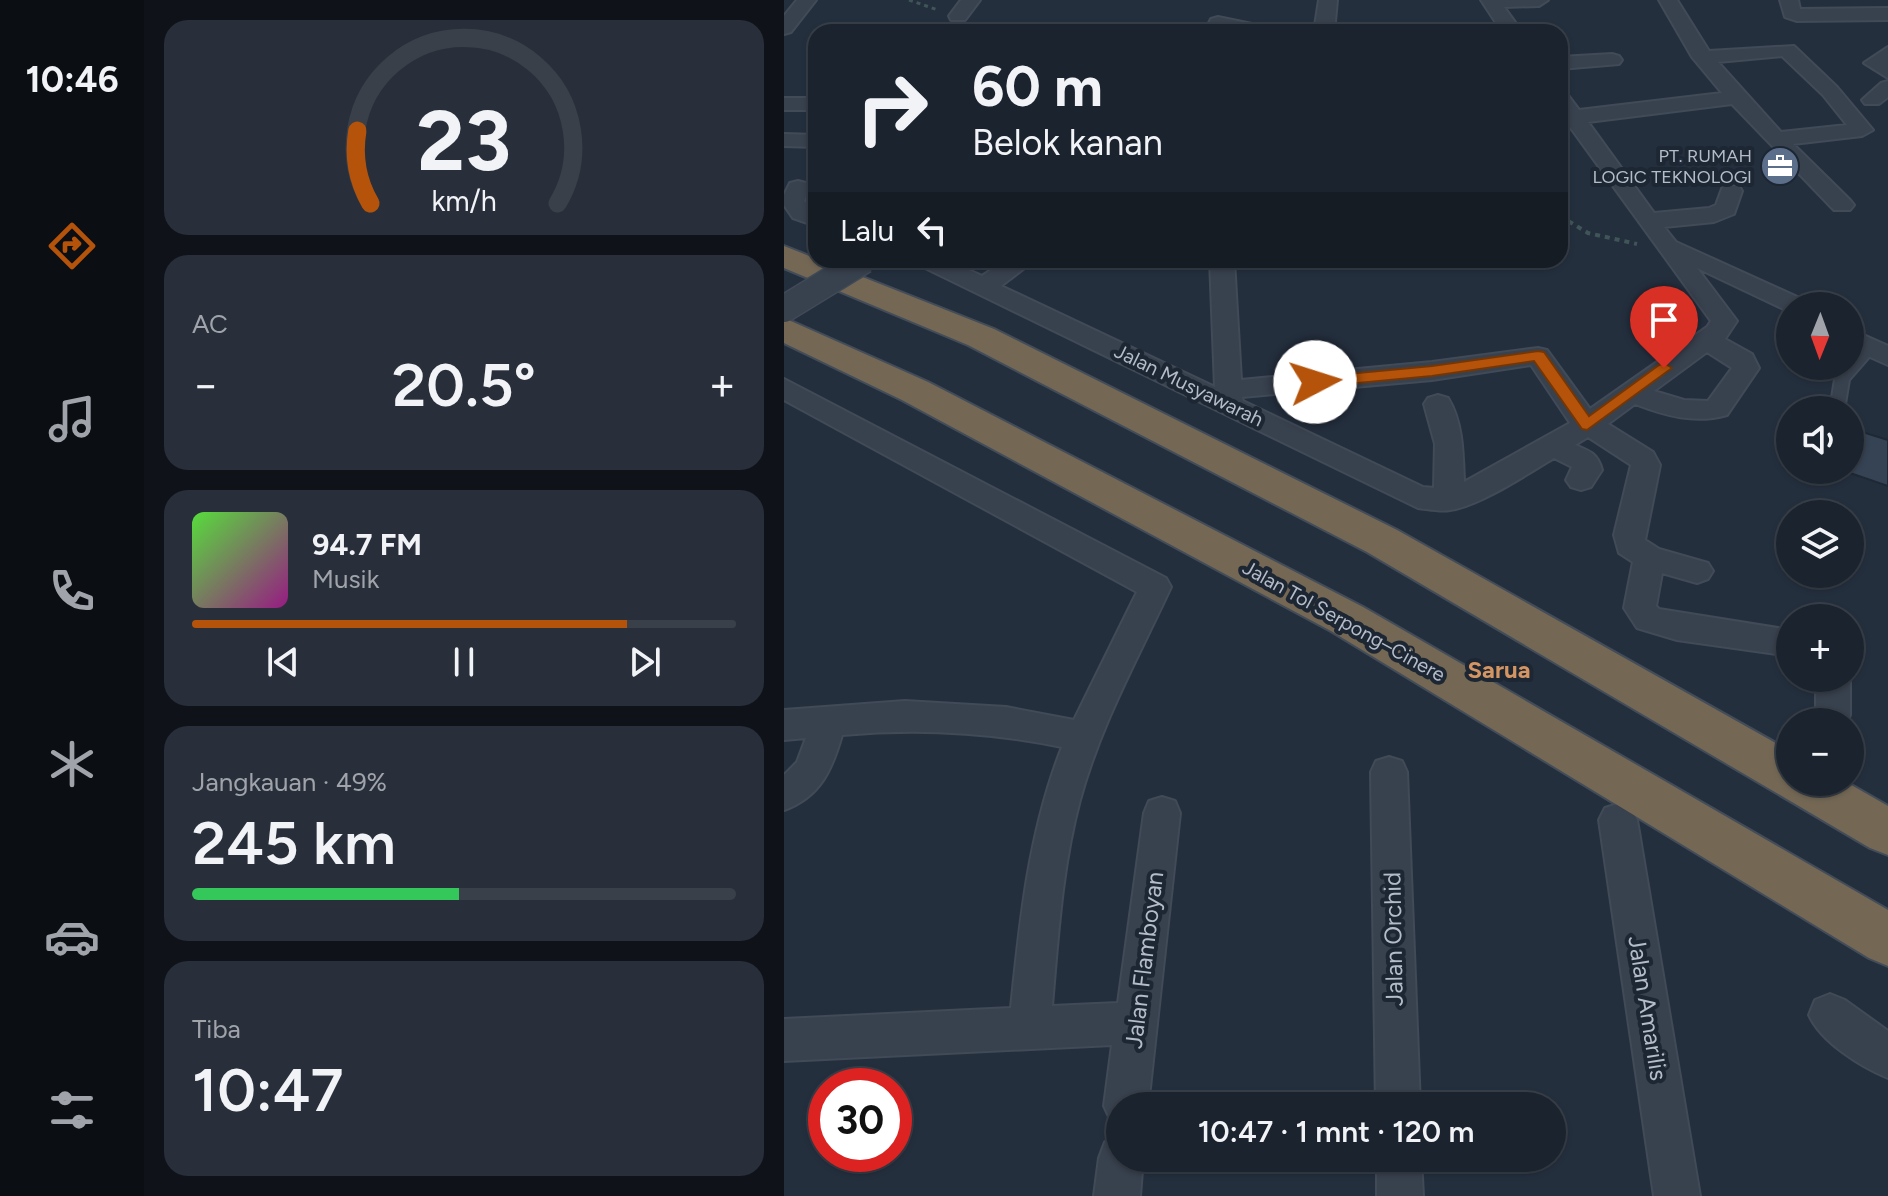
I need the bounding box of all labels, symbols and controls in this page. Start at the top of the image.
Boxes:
text: 60 m [972,53,1103,120]
icon: right [840,56,944,160]
text: 10:46 [25,58,119,101]
text: 23 [417,90,511,190]
text: Belok kanan [972,121,1163,164]
place label: PT. RUMAH LOGIC TEKNOLOGI [1593,145,1752,188]
office icon: PT. RUMAH LOGIC TEKNOLOGI [1759,145,1801,187]
text: km/h [431,184,497,218]
icon: left [910,208,954,252]
text: Lalu [840,212,894,249]
icon: directions [44,218,100,274]
pin [1630,286,1698,368]
north arrow [1776,292,1864,380]
map controls [1776,292,1864,796]
icon: arrive [1642,298,1686,342]
text: AC [192,308,228,340]
street label: Jalan Musyawarah [1111,339,1267,431]
position arrow [1273,340,1357,424]
text: 20.5° [392,349,536,421]
text: − [192,358,219,411]
text: + [709,358,736,411]
icon: music [44,391,100,447]
button: sound [1776,396,1864,484]
button: layers [1776,500,1864,588]
text: 94.7 FM [312,526,422,563]
street label: Jalan Tol Serpong–Cinere [1238,555,1450,687]
icon: phone [44,563,100,619]
text: Musik [312,563,379,595]
button: + [1776,604,1864,692]
icon: previous [261,640,305,684]
icon: pause [442,640,486,684]
icon: next [623,640,667,684]
district label: Sarua [1468,655,1530,684]
button: − [1776,708,1864,796]
icon: climate [44,736,100,792]
text: Jangkauan · 49% [192,766,387,798]
text: 245 km [192,807,396,879]
street label: Jalan Flamboyan [1119,870,1169,1050]
street label: Jalan Orchid [1377,872,1409,1006]
icon: car [44,909,100,965]
street label: Jalan Amarilis [1622,934,1674,1082]
text: Tiba [192,1013,241,1045]
text: 10:47 [192,1054,343,1126]
speed limit sign: 30 [808,1068,912,1172]
icon: filters [44,1082,100,1138]
text: 10:47 · 1 mnt · 120 m [1198,1113,1474,1150]

